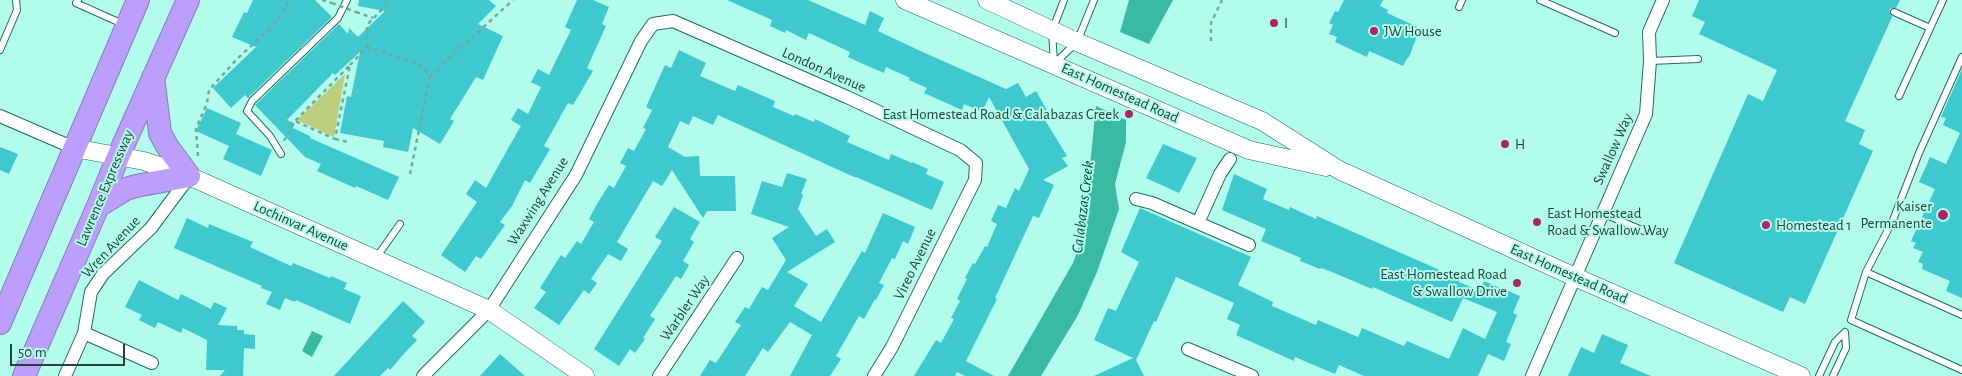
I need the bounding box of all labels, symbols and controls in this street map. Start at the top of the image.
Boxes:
place label: I [1284,14,1288,32]
marker: I [1268,17,1280,29]
place label: JW House [1384,22,1442,40]
marker: JW House [1368,25,1380,37]
street label: London Avenue [779,43,869,97]
street label: East Homestead Road [1058,59,1182,127]
place label: East Homestead Road & Calabazas Creek [883,105,1119,123]
marker: East Homestead Road & Calabazas Creek [1123,108,1135,120]
street label: Swallow Way [1589,110,1637,188]
street label: Lawrence Expressway [72,127,138,249]
place label: H [1515,135,1525,153]
marker: H [1499,138,1511,150]
street label: Waxwing Avenue [504,153,572,249]
water label: Calabazas Creek [1068,160,1098,254]
street label: Lochinvar Avenue [251,197,351,255]
place label: Kaiser Permanente [1860,197,1932,232]
place label: East Homestead Road & Swallow Way [1547,204,1669,239]
marker: Kaiser Permanente [1936,208,1950,222]
street label: Wren Avenue [78,212,144,282]
marker: East Homestead Road & Swallow Way [1531,216,1543,228]
place label: Homestead 1 [1776,216,1851,234]
marker: Homestead 1 [1760,219,1772,231]
street label: Vireo Avenue [890,225,940,303]
street label: East Homestead Road [1507,240,1631,308]
place label: East Homestead Road & Swallow Drive [1380,265,1507,300]
street label: Warbler Way [656,272,714,344]
marker: East Homestead Road & Swallow Drive [1511,277,1523,289]
scale bar [12,334,128,366]
text: 50 m [18,345,47,360]

